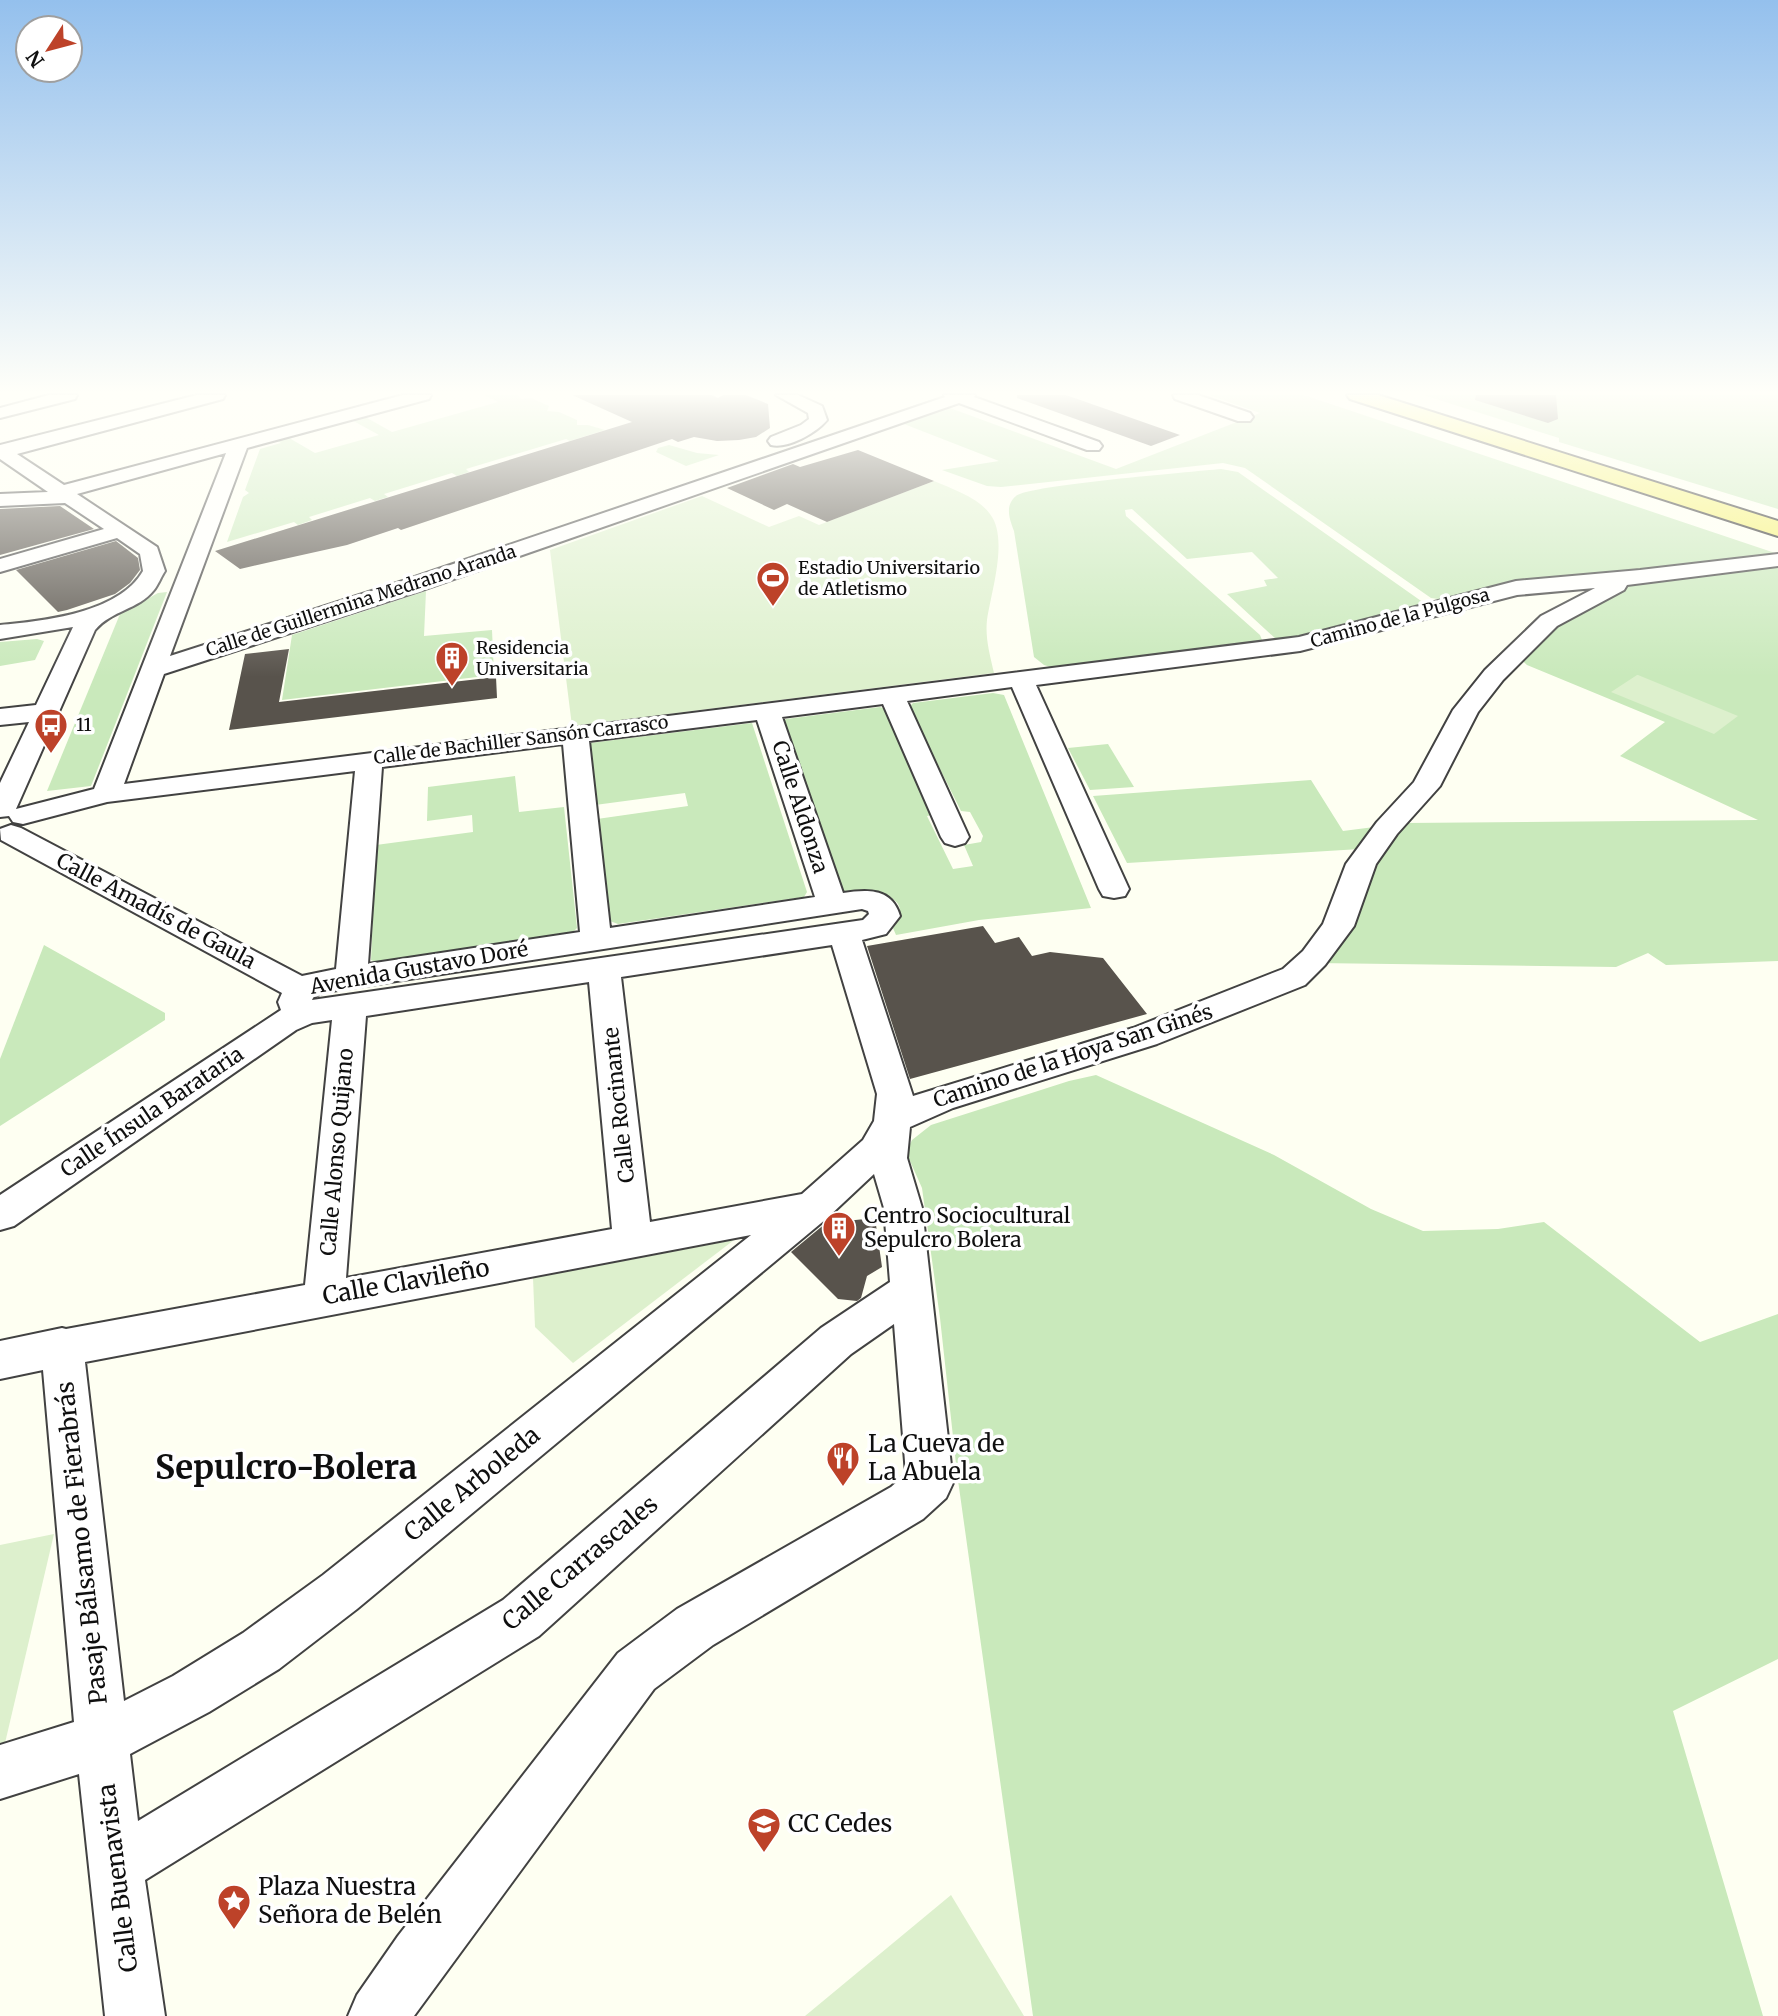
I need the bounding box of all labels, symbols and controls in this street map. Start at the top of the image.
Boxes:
north arrow [14,14,84,84]
text: N [21,46,49,72]
street label: Calle de Guillermina Medrano Aranda [203,539,519,662]
place label: Estadio Universitario de Atletismo [798,556,980,600]
sports icon: Estadio Universitario de Atletismo [754,559,792,608]
street label: Camino de la Pulgosa [1308,582,1492,652]
place label: Residencia Universitaria [476,636,589,680]
building icon: Residencia Universitaria [433,639,471,688]
bus stop icon: 11 [32,706,70,755]
street label: Calle de Bachiller Sansón Carrasco [372,710,669,769]
place label: 11 [76,713,92,736]
street label: Calle Aldonza [766,737,835,877]
street label: Calle Amadís de Gaula [52,847,261,975]
street label: Avenida Gustavo Doré [307,935,530,1000]
street label: Camino de la Hoya San Ginés [930,998,1216,1114]
street label: Calle Rocinante [597,1026,640,1184]
street label: Calle Ínsula Barataria [54,1039,248,1183]
street label: Calle Alonso Quijano [314,1047,359,1257]
place label: Centro Sociocultural Sepulcro Bolera [864,1202,1071,1253]
building icon: Centro Sociocultural Sepulcro Bolera [820,1209,858,1258]
street label: Calle Clavileño [320,1252,492,1311]
street label: Pasaje Bálsamo de Fierabrás [49,1380,114,1706]
street label: Calle Arboleda [397,1419,546,1548]
place label: La Cueva de La Abuela [868,1428,1004,1487]
restaurant icon: La Cueva de La Abuela [824,1439,862,1488]
district label: Sepulcro-Bolera [155,1447,417,1488]
street label: Calle Carrascales [495,1488,664,1637]
street label: Calle Buenavista [91,1782,144,1974]
school or university icon: CC Cedes [745,1805,783,1854]
place label: CC Cedes [788,1808,892,1839]
place label: Plaza Nuestra Señora de Belén [258,1871,442,1930]
place icon: Plaza Nuestra Señora de Belén [215,1882,253,1931]

